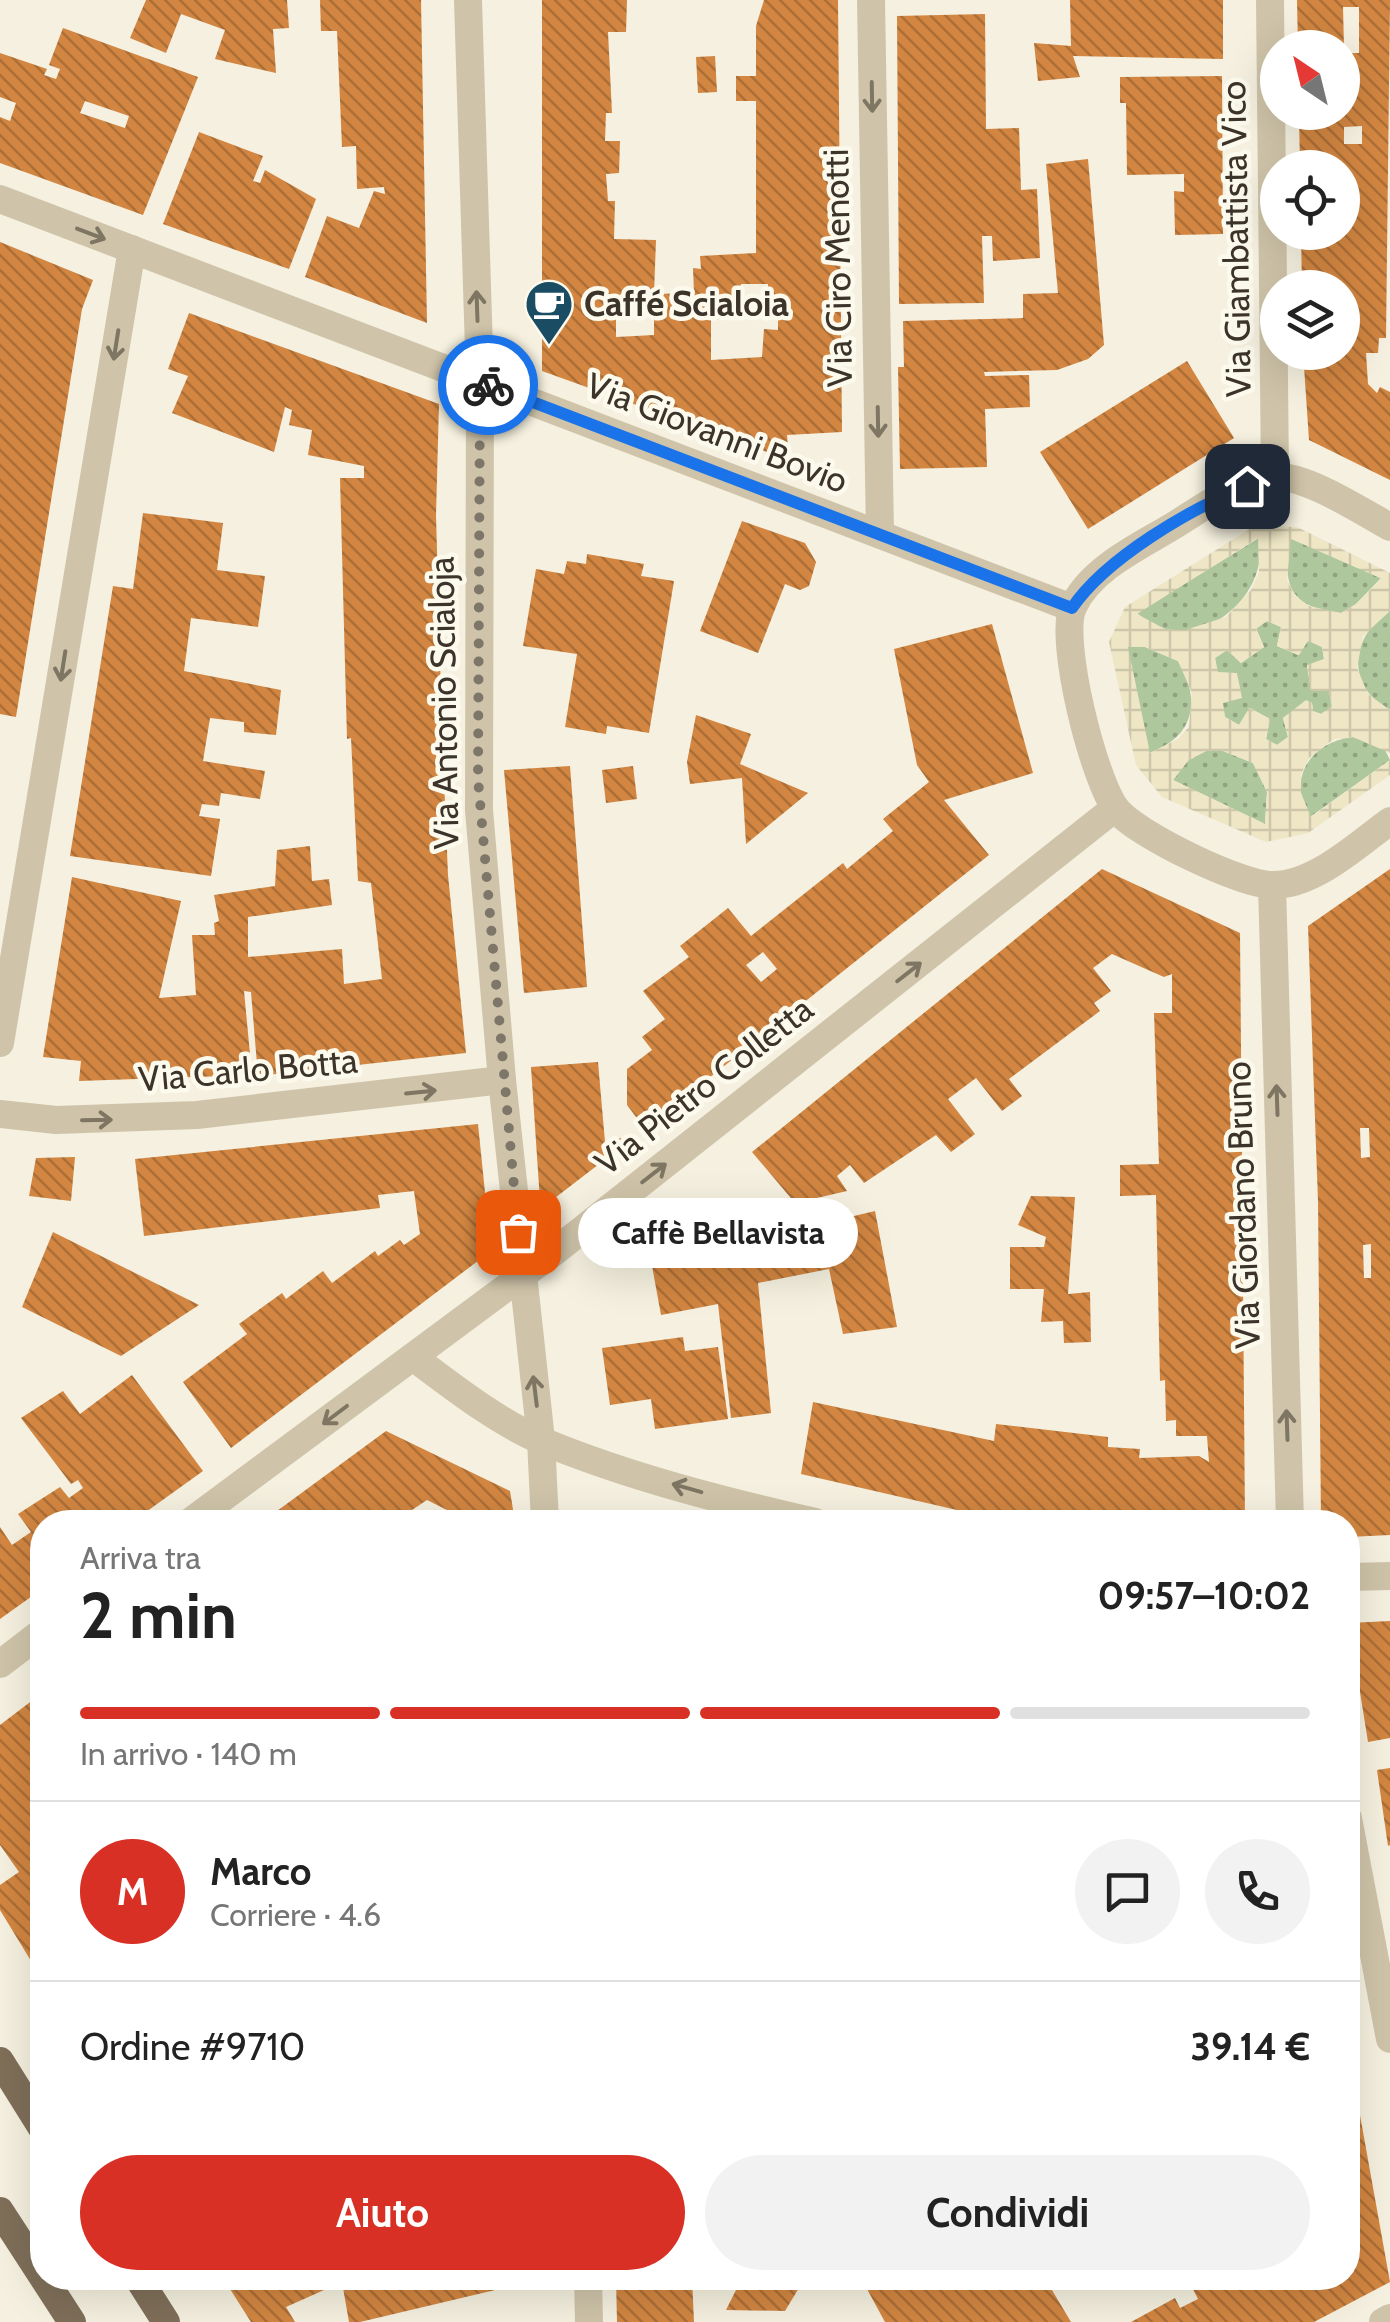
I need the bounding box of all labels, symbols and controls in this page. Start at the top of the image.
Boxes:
north arrow [1260,30,1360,130]
map controls [1260,30,1360,370]
one-way arrow [863,81,882,113]
street label: Via Giambattista Vico [1211,81,1260,397]
street label: Via Ciro Menotti [814,149,861,388]
button: locate [1260,150,1360,250]
one-way arrow [75,226,106,244]
button: layers [1260,270,1360,370]
cafe icon: Caffé Scialoia [523,278,575,346]
place label: Caffé Scialoia [584,282,789,325]
one-way arrow [468,290,487,322]
one-way arrow [106,329,125,361]
courier [438,335,538,435]
icon: bike [461,358,516,413]
street label: Via Giovanni Bovio [580,363,854,502]
one-way arrow [868,406,888,438]
pin [1205,444,1290,529]
icon: home [1220,459,1275,514]
street label: Via Antonio Scialoja [419,556,468,850]
one-way arrow [53,649,72,682]
one-way arrow [895,962,922,983]
street label: Via Pietro Colletta [586,987,821,1184]
street label: Via Carlo Botta [137,1038,360,1101]
street label: Via Giordano Bruno [1216,1061,1269,1349]
one-way arrow [404,1082,436,1101]
one-way arrow [1268,1085,1287,1117]
one-way arrow [80,1110,113,1130]
one-way arrow [640,1162,666,1184]
pin [476,1190,561,1275]
callout: Caffè Bellavista [578,1197,858,1267]
icon: bag [491,1205,546,1260]
text: Caffè Bellavista [611,1213,825,1252]
one-way arrow [525,1375,544,1407]
one-way arrow [322,1404,349,1425]
one-way arrow [1277,1410,1296,1442]
one-way arrow [672,1478,703,1497]
text: Arriva tra [80,1538,201,1577]
text: 09:57–10:02 [1097,1572,1310,1619]
text: 2 min [80,1575,237,1654]
text: In arrivo · 140 m [80,1734,297,1773]
button: chat [1075,1839,1180,1944]
button: phone [1205,1839,1310,1944]
text: Marco [210,1848,311,1895]
text: M [117,1868,148,1915]
text: Corriere · 4.6 [210,1895,381,1934]
text: Ordine #9710 [80,2023,305,2070]
text: 39.14 € [1191,2023,1310,2070]
button: Aiuto [80,2155,685,2270]
button: Condividi [705,2155,1310,2270]

